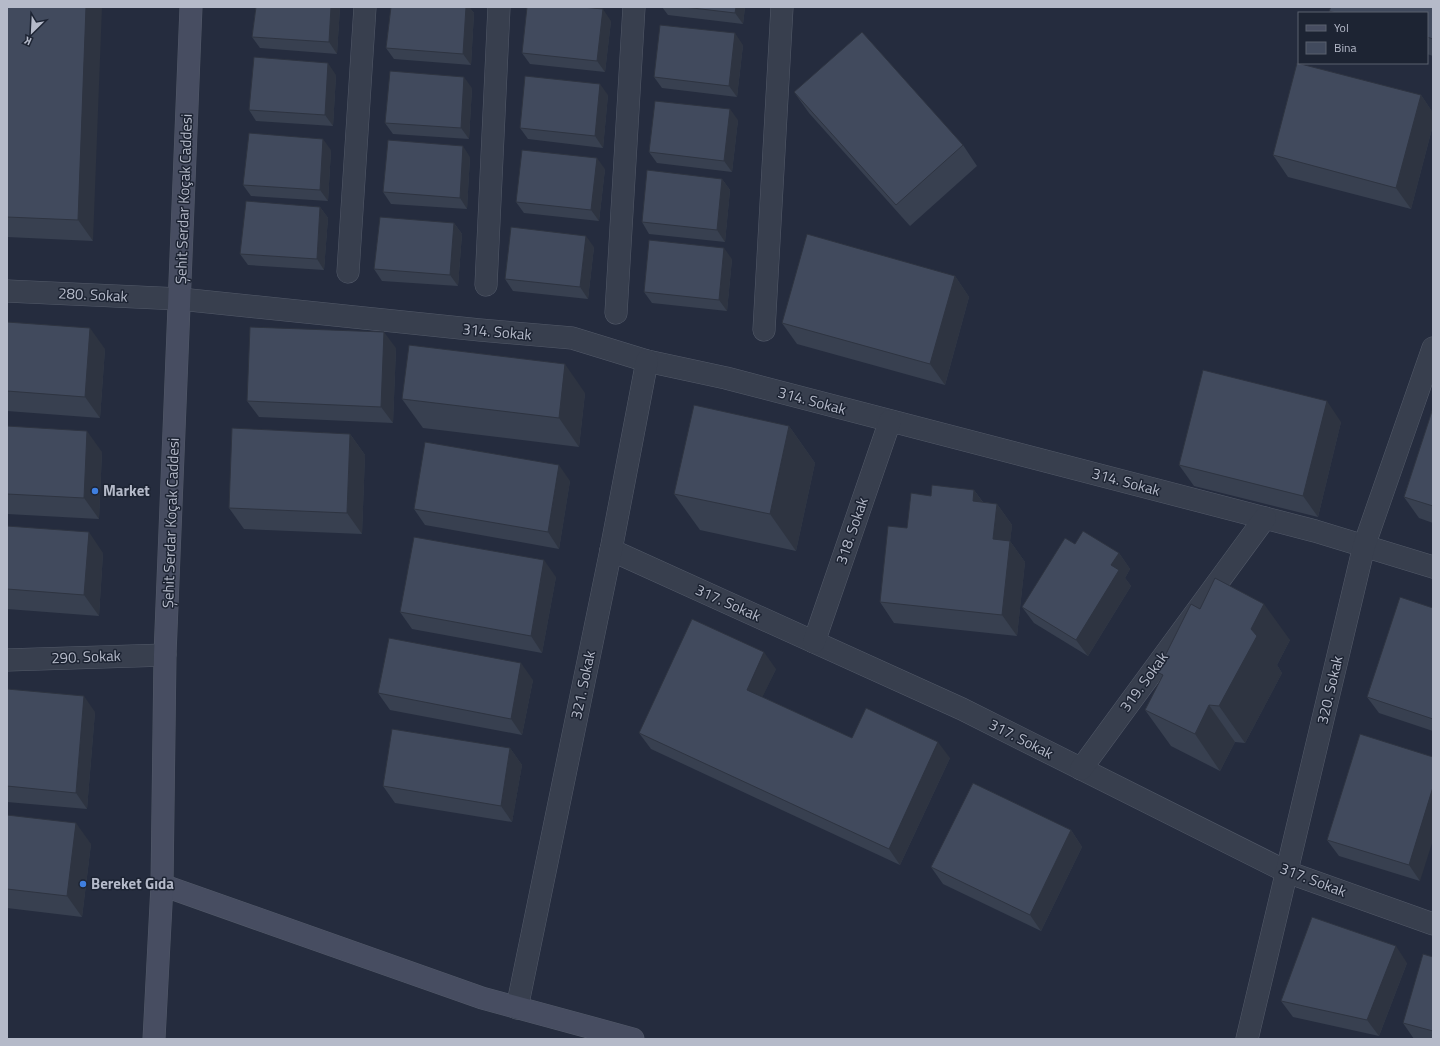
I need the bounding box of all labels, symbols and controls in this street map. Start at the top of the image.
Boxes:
north arrow [12,12,52,52]
legend [1298,12,1428,64]
text: Yol [1334,18,1349,37]
text: K [21,32,34,50]
text: Bina [1334,38,1356,57]
street label: Şehit Serdar Koçak Caddesi [169,113,198,285]
street label: 280. Sokak [58,281,128,308]
street label: 314. Sokak [461,317,533,346]
street label: 314. Sokak [776,380,849,421]
street label: Şehit Serdar Koçak Caddesi [156,437,185,609]
street label: 314. Sokak [1090,461,1163,502]
place label: Market [103,479,150,502]
marker: Market [90,486,100,496]
street label: 318. Sokak [829,494,874,568]
street label: 317. Sokak [692,578,765,627]
street label: 290. Sokak [51,644,121,669]
street label: 319. Sokak [1114,647,1173,717]
street label: 321. Sokak [564,648,601,721]
street label: 320. Sokak [1310,653,1349,726]
street label: 317. Sokak [985,712,1057,765]
street label: 317. Sokak [1277,856,1350,903]
place label: Bereket Gıda [91,872,174,895]
marker: Bereket Gıda [78,879,88,889]

